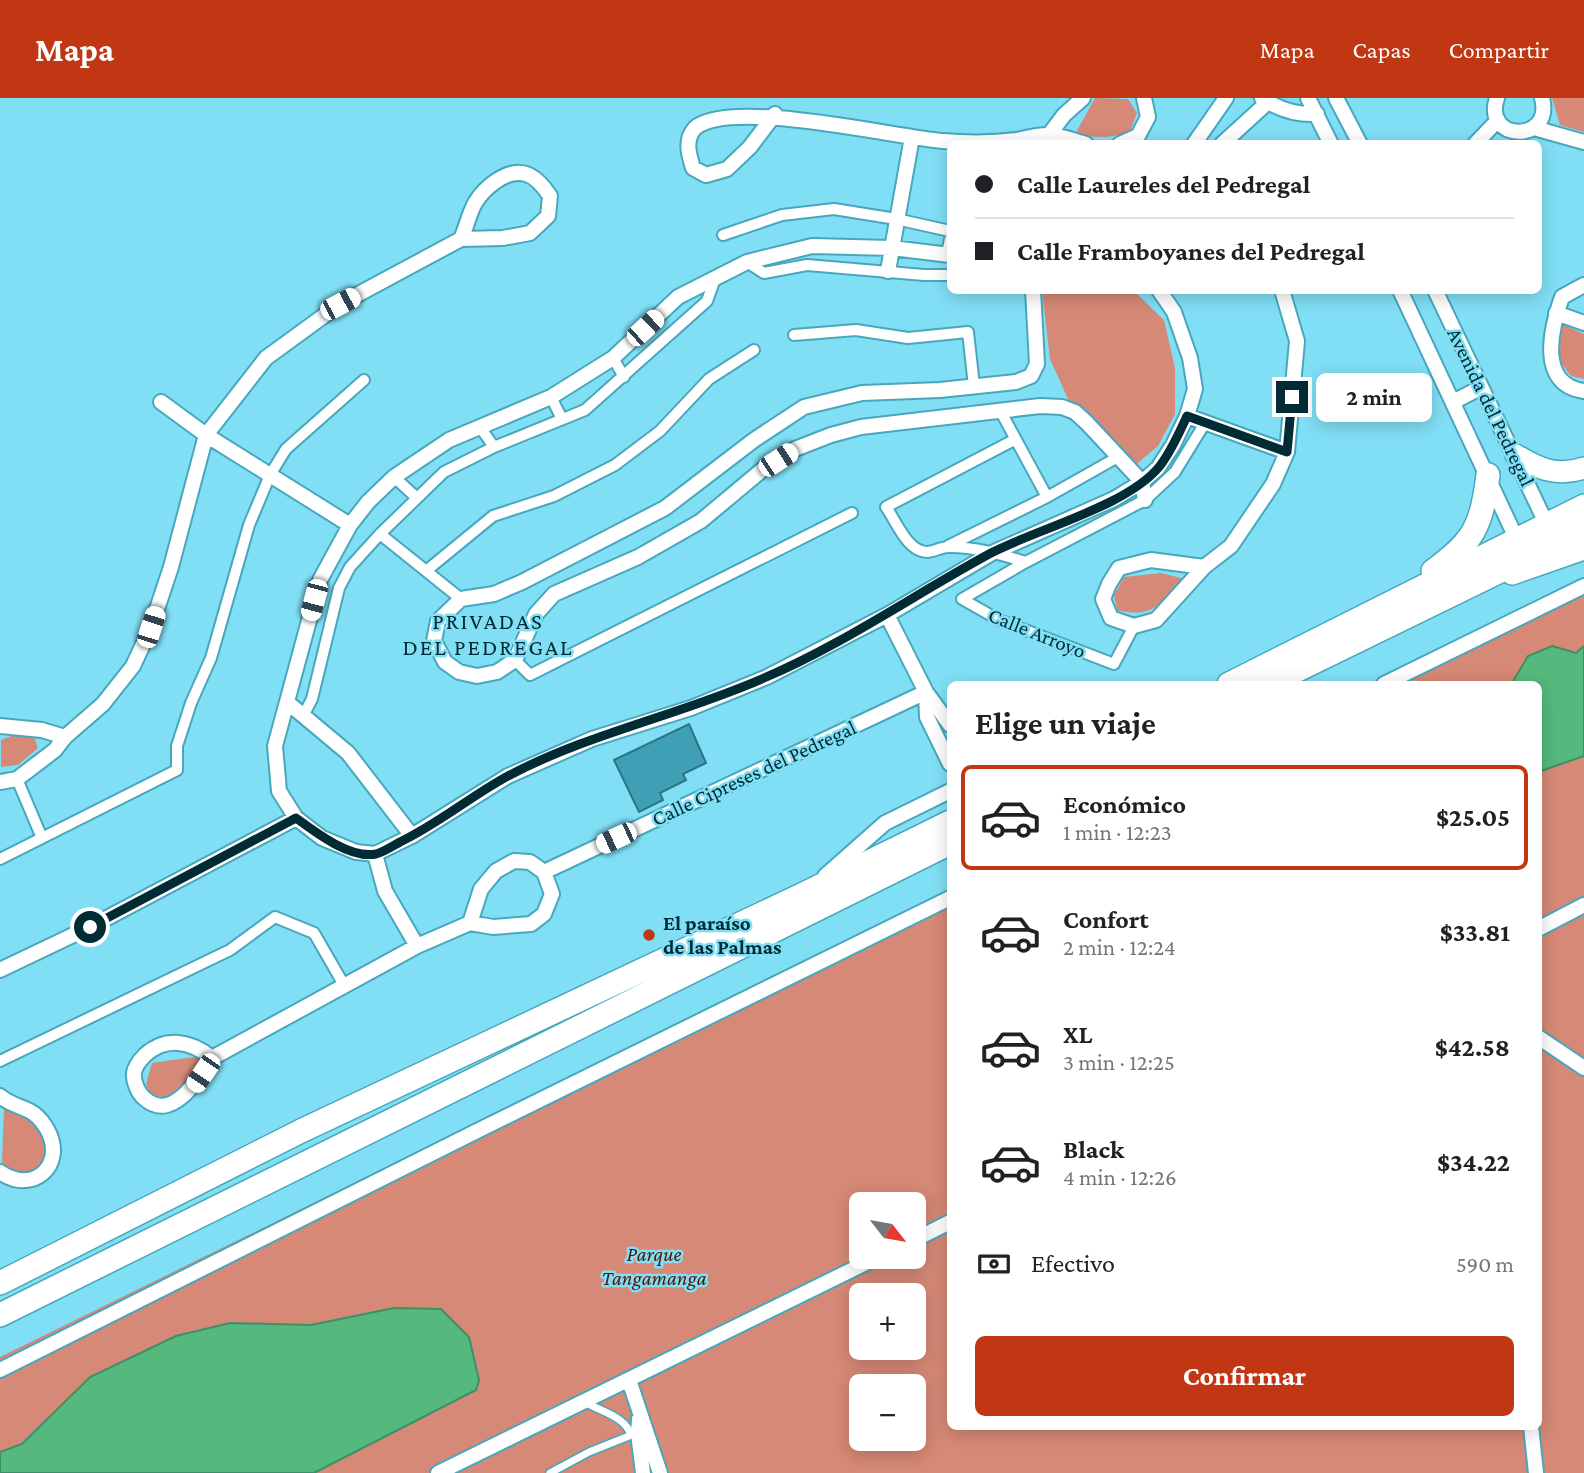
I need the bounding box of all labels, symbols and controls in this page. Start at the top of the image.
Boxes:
text: Mapa [35,31,114,68]
text: Mapa [1260,36,1315,63]
text: Capas [1353,36,1411,63]
text: Compartir [1449,36,1549,63]
text: Calle Laureles del Pedregal [1017,170,1310,199]
text: Calle Framboyanes del Pedregal [1017,237,1365,266]
car [317,285,364,323]
car [623,306,668,350]
street label: Avenida del Pedregal [1442,324,1540,490]
callout: 2 min [1316,372,1432,422]
route end [1276,381,1308,413]
text: 2 min [1346,384,1402,410]
car [755,440,802,480]
car [299,577,330,623]
street label: Calle Arroyo [985,603,1089,663]
car [135,604,168,650]
district label: PRIVADAS DEL PEDREGAL [402,608,574,660]
text: Elige un viaje [975,705,1156,741]
street label: Calle Cipreses del Pedregal [648,715,860,831]
icon: car [979,786,1042,849]
text: Económico [1063,790,1186,819]
text: $25.05 [1436,803,1510,832]
text: 1 min · 12:23 [1063,819,1172,845]
car [593,820,640,856]
icon: car [979,901,1042,964]
text: Confort [1063,905,1149,934]
route start [74,911,106,943]
place label: El paraíso de las Palmas [663,911,782,959]
text: $33.81 [1440,918,1510,947]
marker: El paraíso de las Palmas [641,927,657,943]
text: 2 min · 12:24 [1063,934,1176,960]
icon: car [979,1016,1042,1079]
text: XL [1063,1020,1092,1049]
text: $42.58 [1435,1033,1510,1062]
text: 3 min · 12:25 [1063,1049,1175,1075]
car [183,1050,224,1096]
icon: car [979,1131,1042,1194]
text: Black [1063,1135,1124,1164]
text: $34.22 [1437,1148,1510,1177]
text: 4 min · 12:26 [1063,1164,1177,1190]
north arrow [849,1192,926,1269]
map controls [849,1192,926,1451]
park label: Parque Tangamanga [601,1242,707,1290]
icon: cash [975,1245,1013,1283]
text: Efectivo [1031,1249,1115,1278]
text: 590 m [1456,1251,1514,1277]
button: + [849,1283,926,1360]
button: Confirmar [975,1336,1514,1416]
button: − [849,1374,926,1451]

